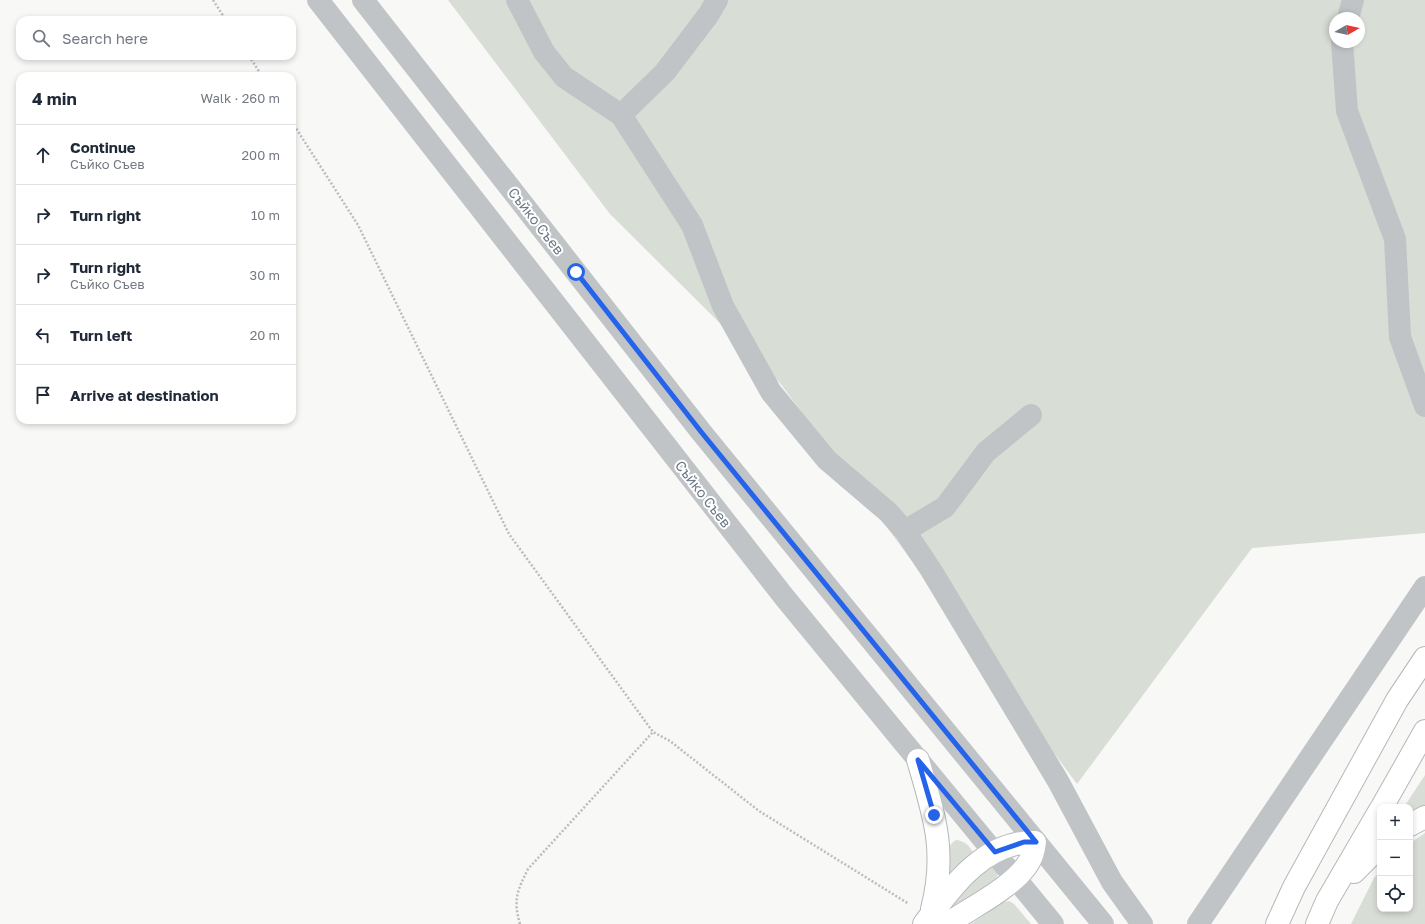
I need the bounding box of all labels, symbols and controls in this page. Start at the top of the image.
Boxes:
north arrow [1329,12,1365,48]
search box [16,16,296,60]
icon: search [30,27,52,49]
text: Search here [62,29,148,47]
text: 4 min [32,88,77,109]
text: Walk · 260 m [201,90,280,106]
text: Continue [70,138,136,156]
icon: ahead [32,144,54,166]
text: 200 m [242,147,280,163]
text: Съйко Съев [70,156,145,172]
street label: Съйко Съев [505,184,568,258]
icon: right [32,204,54,226]
text: Turn right [70,206,141,224]
text: 10 m [251,207,280,223]
text: Turn right [70,258,141,276]
route start [567,263,585,281]
icon: right [32,264,54,286]
text: 30 m [250,267,280,283]
text: Съйко Съев [70,276,145,292]
icon: left [32,324,54,346]
text: Turn left [70,326,132,344]
text: 20 m [250,327,280,343]
icon: arrive [32,384,54,406]
text: Arrive at destination [70,386,219,404]
street label: Съйко Съев [672,457,735,531]
map controls [1377,804,1413,912]
button: + [1377,804,1413,840]
route end [925,806,943,824]
button: − [1377,840,1413,876]
button: locate [1377,876,1413,912]

